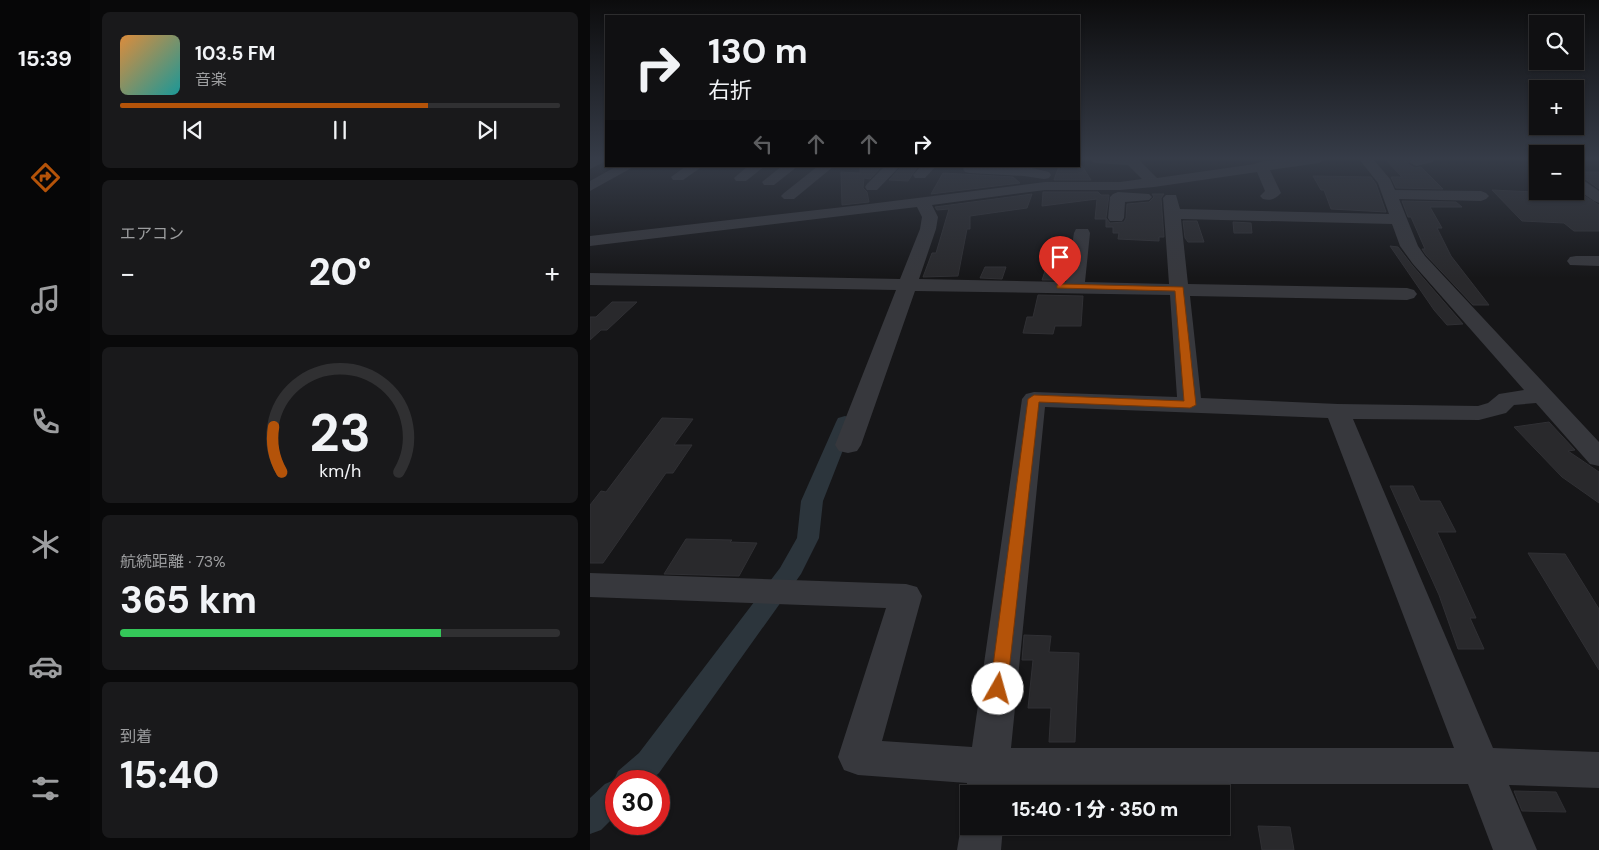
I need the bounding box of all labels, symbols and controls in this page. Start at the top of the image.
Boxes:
map controls [1529,15,1584,200]
button: search [1529,15,1584,70]
text: 130 m [708,28,808,74]
icon: right [625,35,690,100]
text: 103.5 FM [195,41,275,66]
text: 15:39 [18,44,72,73]
text: 音楽 [195,69,227,90]
text: 右折 [708,76,752,105]
button: + [1529,80,1584,135]
icon: previous [179,116,207,144]
icon: pause [326,116,354,144]
icon: next [473,116,501,144]
icon: left [749,130,777,158]
icon: ahead [802,130,830,158]
icon: ahead [855,130,883,158]
icon: right [908,130,936,158]
button: − [1529,145,1584,200]
icon: directions [28,160,63,195]
text: エアコン [120,223,184,244]
pin [1039,236,1081,287]
icon: arrive [1046,243,1074,271]
text: 20° [309,247,371,297]
text: − [120,255,135,292]
text: + [545,255,560,292]
icon: music [28,282,63,317]
text: 23 [309,399,371,467]
icon: phone [28,404,63,439]
text: km/h [319,459,361,483]
icon: climate [28,527,63,562]
text: 航続距離 · 73% [120,551,226,572]
text: 365 km [120,575,257,625]
icon: car [28,649,63,684]
position arrow [971,662,1023,714]
text: 到着 [120,726,152,747]
text: 15:40 [120,750,219,800]
speed limit sign: 30 [605,770,670,835]
icon: filters [28,771,63,806]
text: 15:40 · 1 分 · 350 m [1012,797,1178,822]

